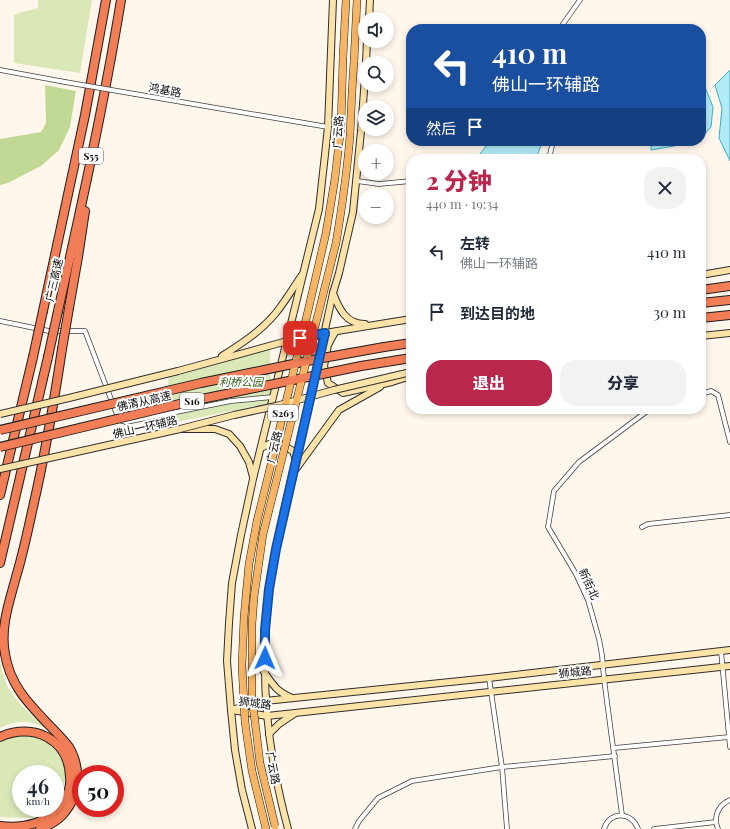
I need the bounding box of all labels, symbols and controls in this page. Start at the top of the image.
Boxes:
map controls [358,12,394,224]
button: sound [358,12,394,48]
text: 410 m [492,34,567,71]
icon: left [426,40,478,92]
button: search [358,56,394,92]
text: 佛山一环辅路 [492,72,600,96]
street label: 鸿基路 [148,79,183,100]
button: layers [358,100,394,136]
street label: 广云路 [329,115,346,149]
icon: arrive [464,116,486,138]
text: 然后 [426,118,456,138]
button: + [358,144,394,180]
road number: S55 [79,148,103,164]
text: 2 分钟 [426,164,492,196]
button: close [644,167,686,209]
button: − [358,188,394,224]
text: 440 m · 19:34 [426,195,499,212]
text: 左转 [460,233,490,253]
icon: left [426,241,448,263]
text: 410 m [647,242,686,262]
text: 佛山一环辅路 [460,254,538,271]
street label: 广三高速 [41,257,66,303]
icon: arrive [426,301,448,323]
text: 30 m [653,302,686,322]
text: 到达目的地 [460,303,535,323]
pin [283,321,317,355]
icon: arrive [289,327,311,349]
button: 退出 [426,360,552,406]
button: 分享 [560,360,686,406]
park label: 利桥公园 [219,374,265,389]
street label: 佛清从高速 [115,387,172,414]
road number: S16 [180,393,204,409]
road number: S263 [268,405,298,421]
street label: 佛山一环辅路 [111,412,179,441]
street label: 广云路 [262,429,285,465]
street label: 新街北 [576,566,603,602]
position arrow [244,637,286,679]
street label: 狮城路 [558,662,592,681]
street label: 狮城路 [238,693,272,712]
street label: 广云路 [263,750,284,786]
speed limit sign: 50 [72,765,124,817]
text: 46 [27,772,49,799]
text: km/h [26,794,50,808]

